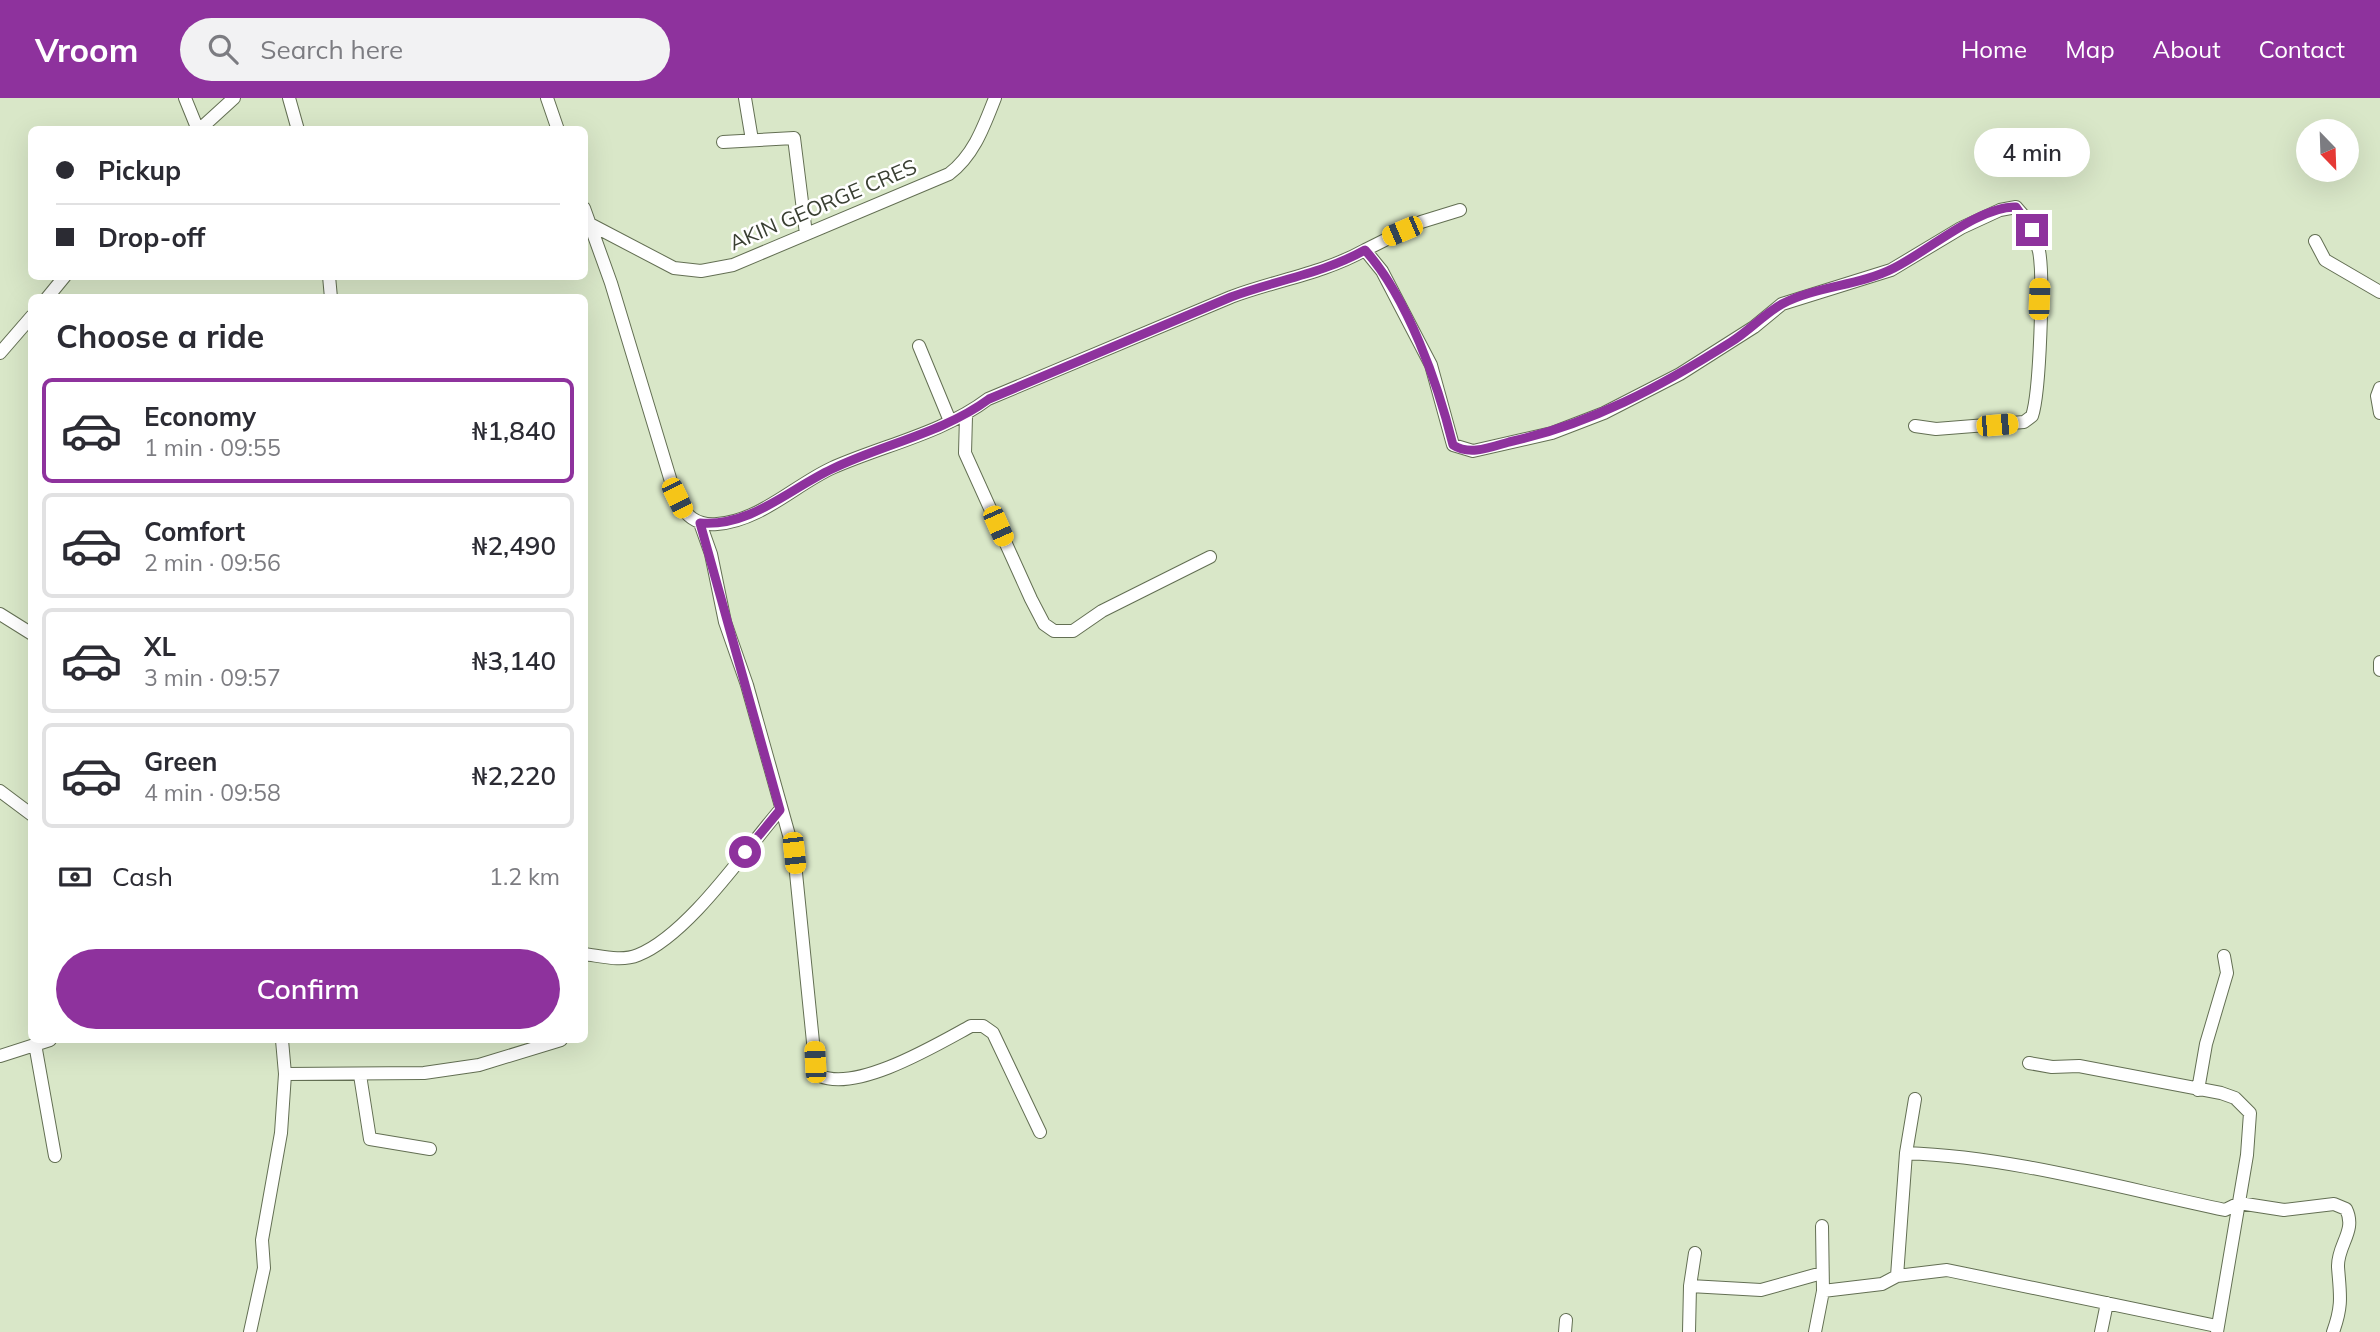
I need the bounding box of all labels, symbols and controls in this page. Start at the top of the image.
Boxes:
search box [180,18,670,81]
text: Vroom [35,29,138,70]
icon: search [204,30,242,68]
text: Search here [260,33,403,66]
text: Home [1961,34,2027,64]
text: Map [2065,34,2115,64]
text: About [2153,34,2221,64]
text: Contact [2259,34,2345,64]
north arrow [2296,119,2359,182]
map controls [2296,119,2359,182]
callout: 4 min [1974,129,2090,178]
text: 4 min [2002,138,2062,167]
street label: AKIN GEORGE CRES [725,153,920,255]
text: Pickup [98,154,181,187]
car [1379,213,1426,249]
route end [2016,214,2048,246]
text: Drop-off [98,221,205,254]
car [2028,278,2051,320]
text: Choose a ride [56,316,264,356]
icon: car [60,399,123,462]
text: Economy [144,400,256,433]
car [1976,413,2019,437]
text: ₦1,840 [472,414,556,447]
text: 1 min · 09:55 [144,433,281,462]
car [659,475,696,521]
car [980,503,1017,549]
icon: car [60,514,123,577]
text: Comfort [144,515,245,548]
text: ₦2,490 [472,529,556,562]
text: 2 min · 09:56 [144,548,281,577]
icon: car [60,629,123,692]
text: XL [144,630,176,663]
text: ₦3,140 [472,644,556,677]
text: 3 min · 09:57 [144,663,281,692]
icon: car [60,744,123,807]
text: Green [144,745,217,778]
text: ₦2,220 [472,759,556,792]
text: 4 min · 09:58 [144,778,281,807]
car [782,831,807,875]
route start [729,836,761,868]
icon: cash [56,858,94,896]
text: Cash [112,860,173,893]
text: 1.2 km [489,862,560,891]
button: Confirm [56,949,560,1029]
car [804,1040,827,1084]

